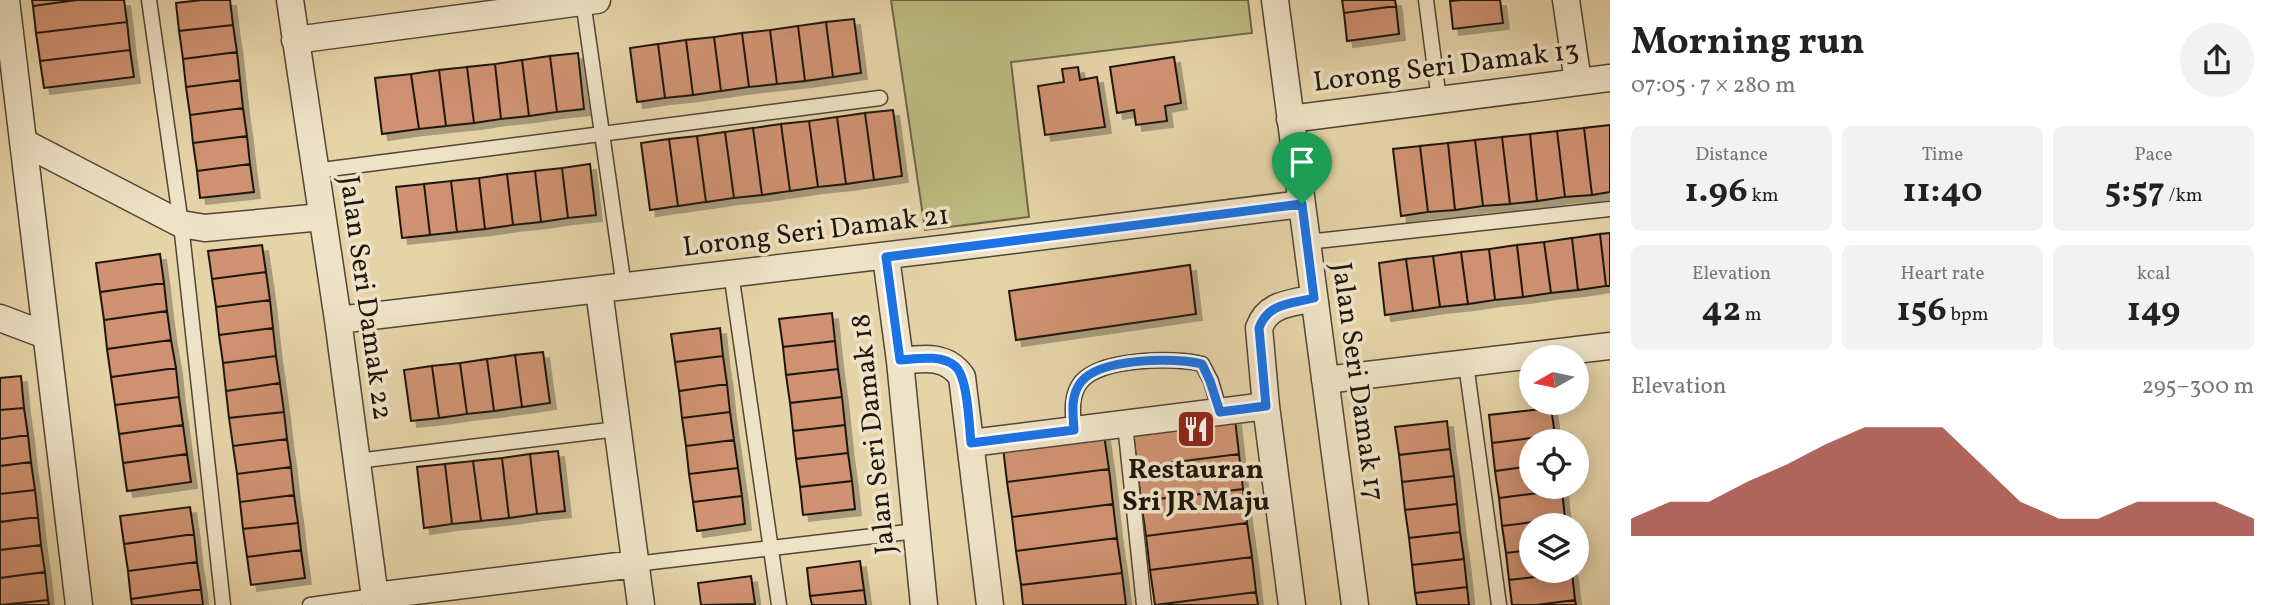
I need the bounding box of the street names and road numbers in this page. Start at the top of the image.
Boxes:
street label: Lorong Seri Damak 13 [1311,31,1581,103]
street label: Jalan Seri Damak 22 [329,173,401,423]
street label: Lorong Seri Damak 21 [681,196,951,268]
street label: Jalan Seri Damak 17 [1321,260,1393,504]
street label: Jalan Seri Damak 18 [842,312,906,556]

